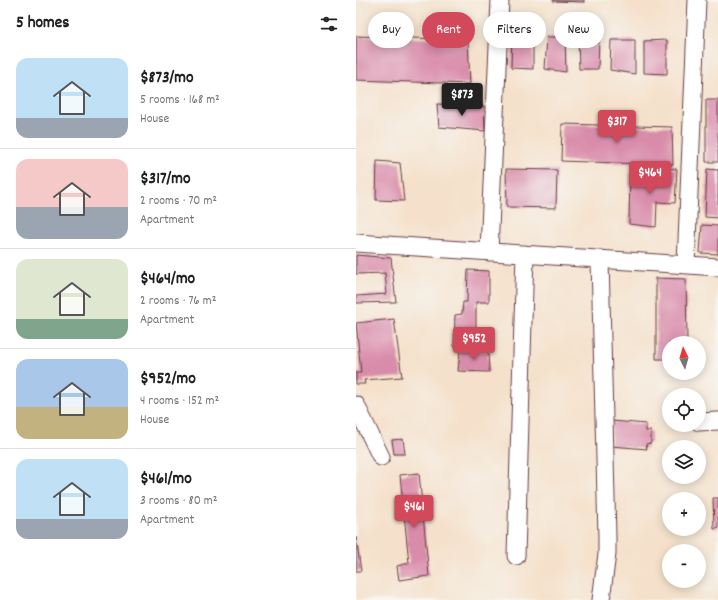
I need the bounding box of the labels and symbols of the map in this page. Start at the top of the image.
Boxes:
pin: $873 [438,83,486,117]
pin: $317 [593,110,641,144]
pin: $464 [626,161,674,195]
pin: $952 [450,327,498,361]
north arrow [662,336,706,380]
pin: $461 [390,495,438,529]

